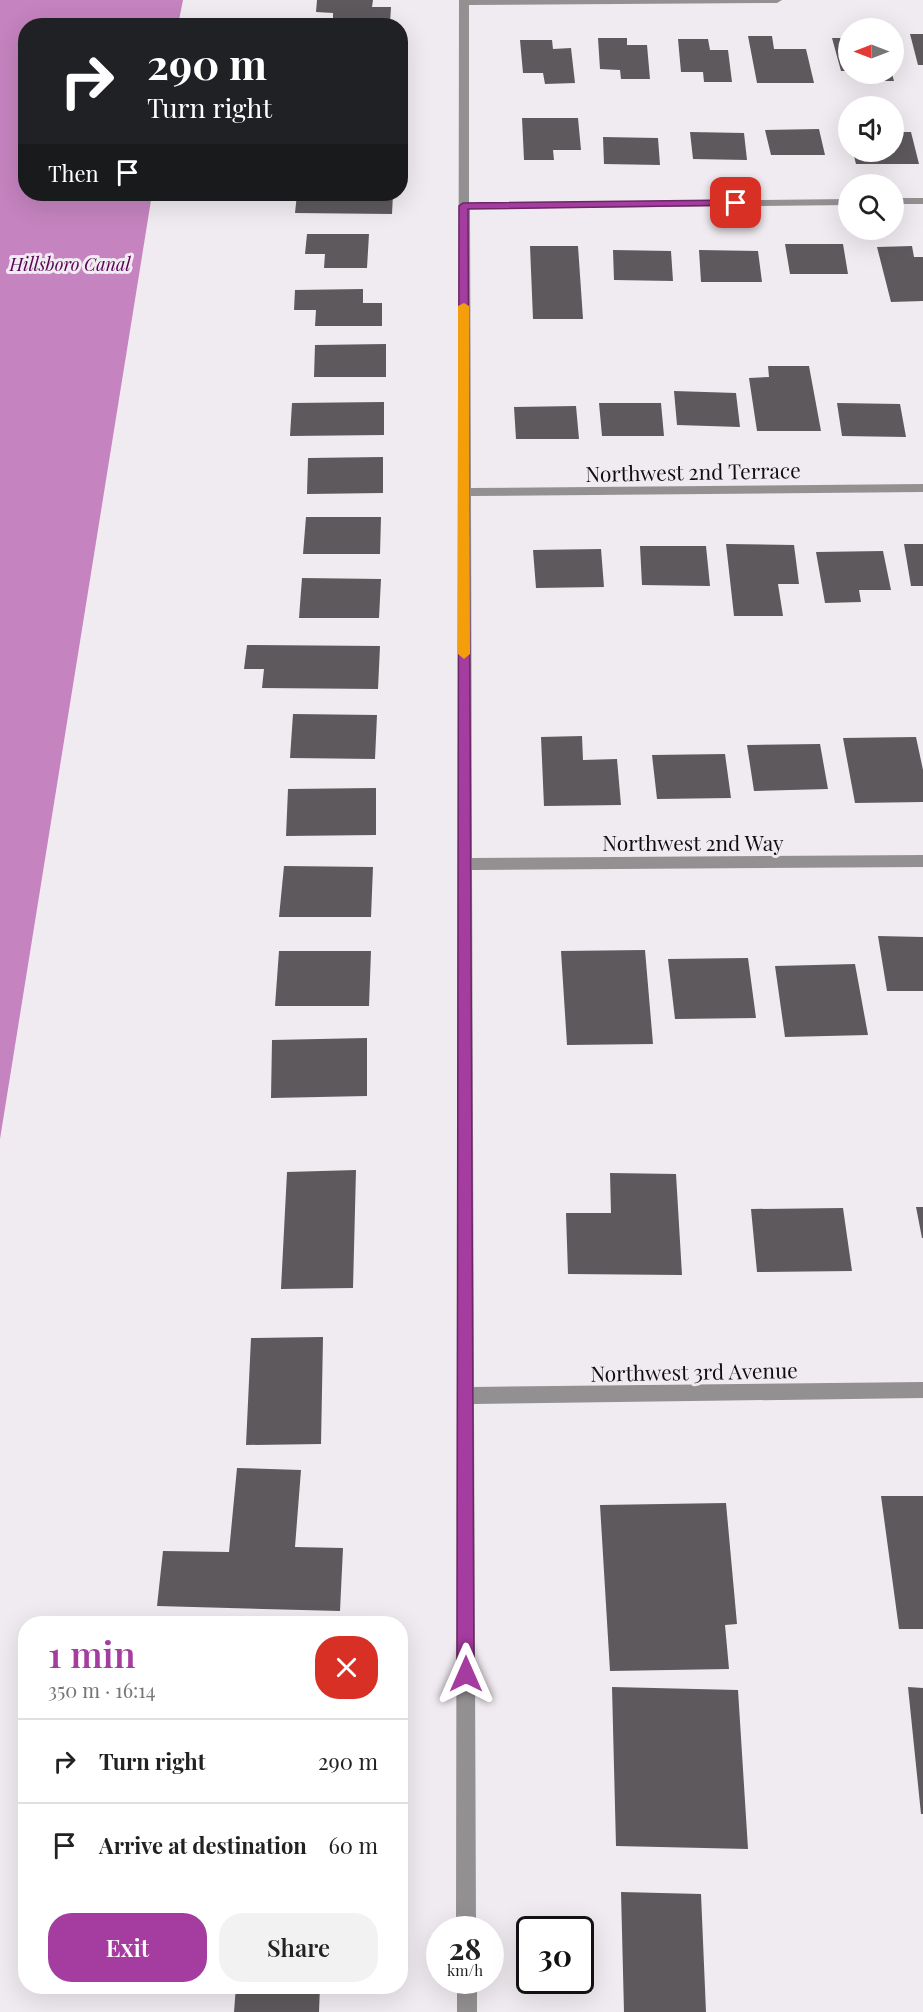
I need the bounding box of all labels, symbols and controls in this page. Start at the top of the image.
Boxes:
north arrow [838,18,904,84]
map controls [838,18,904,240]
text: 290 m [147,35,267,91]
icon: right [48,42,126,120]
text: Turn right [147,89,272,125]
button: sound [838,96,904,162]
icon: arrive [111,156,144,189]
text: Then [48,158,99,188]
button: search [838,174,904,240]
pin [710,177,761,228]
icon: arrive [719,186,752,219]
water label: Hillsboro Canal [9,252,131,276]
street label: Northwest 2nd Terrace [585,455,801,487]
street label: Northwest 2nd Way [602,828,784,856]
street label: Northwest 3rd Avenue [590,1355,798,1387]
text: 1 min [48,1629,136,1677]
button: close [315,1636,378,1699]
position arrow [434,1642,498,1706]
text: 350 m · 16:14 [48,1676,156,1703]
icon: right [48,1745,81,1778]
text: Turn right [99,1746,205,1776]
text: 290 m [318,1746,378,1776]
icon: arrive [48,1829,81,1862]
text: Arrive at destination [99,1830,307,1860]
text: 60 m [328,1830,378,1860]
button: Exit [48,1913,207,1982]
button: Share [219,1913,378,1982]
speed limit sign: 30 [516,1916,594,1994]
text: 28 [449,1928,481,1968]
text: km/h [447,1960,483,1980]

